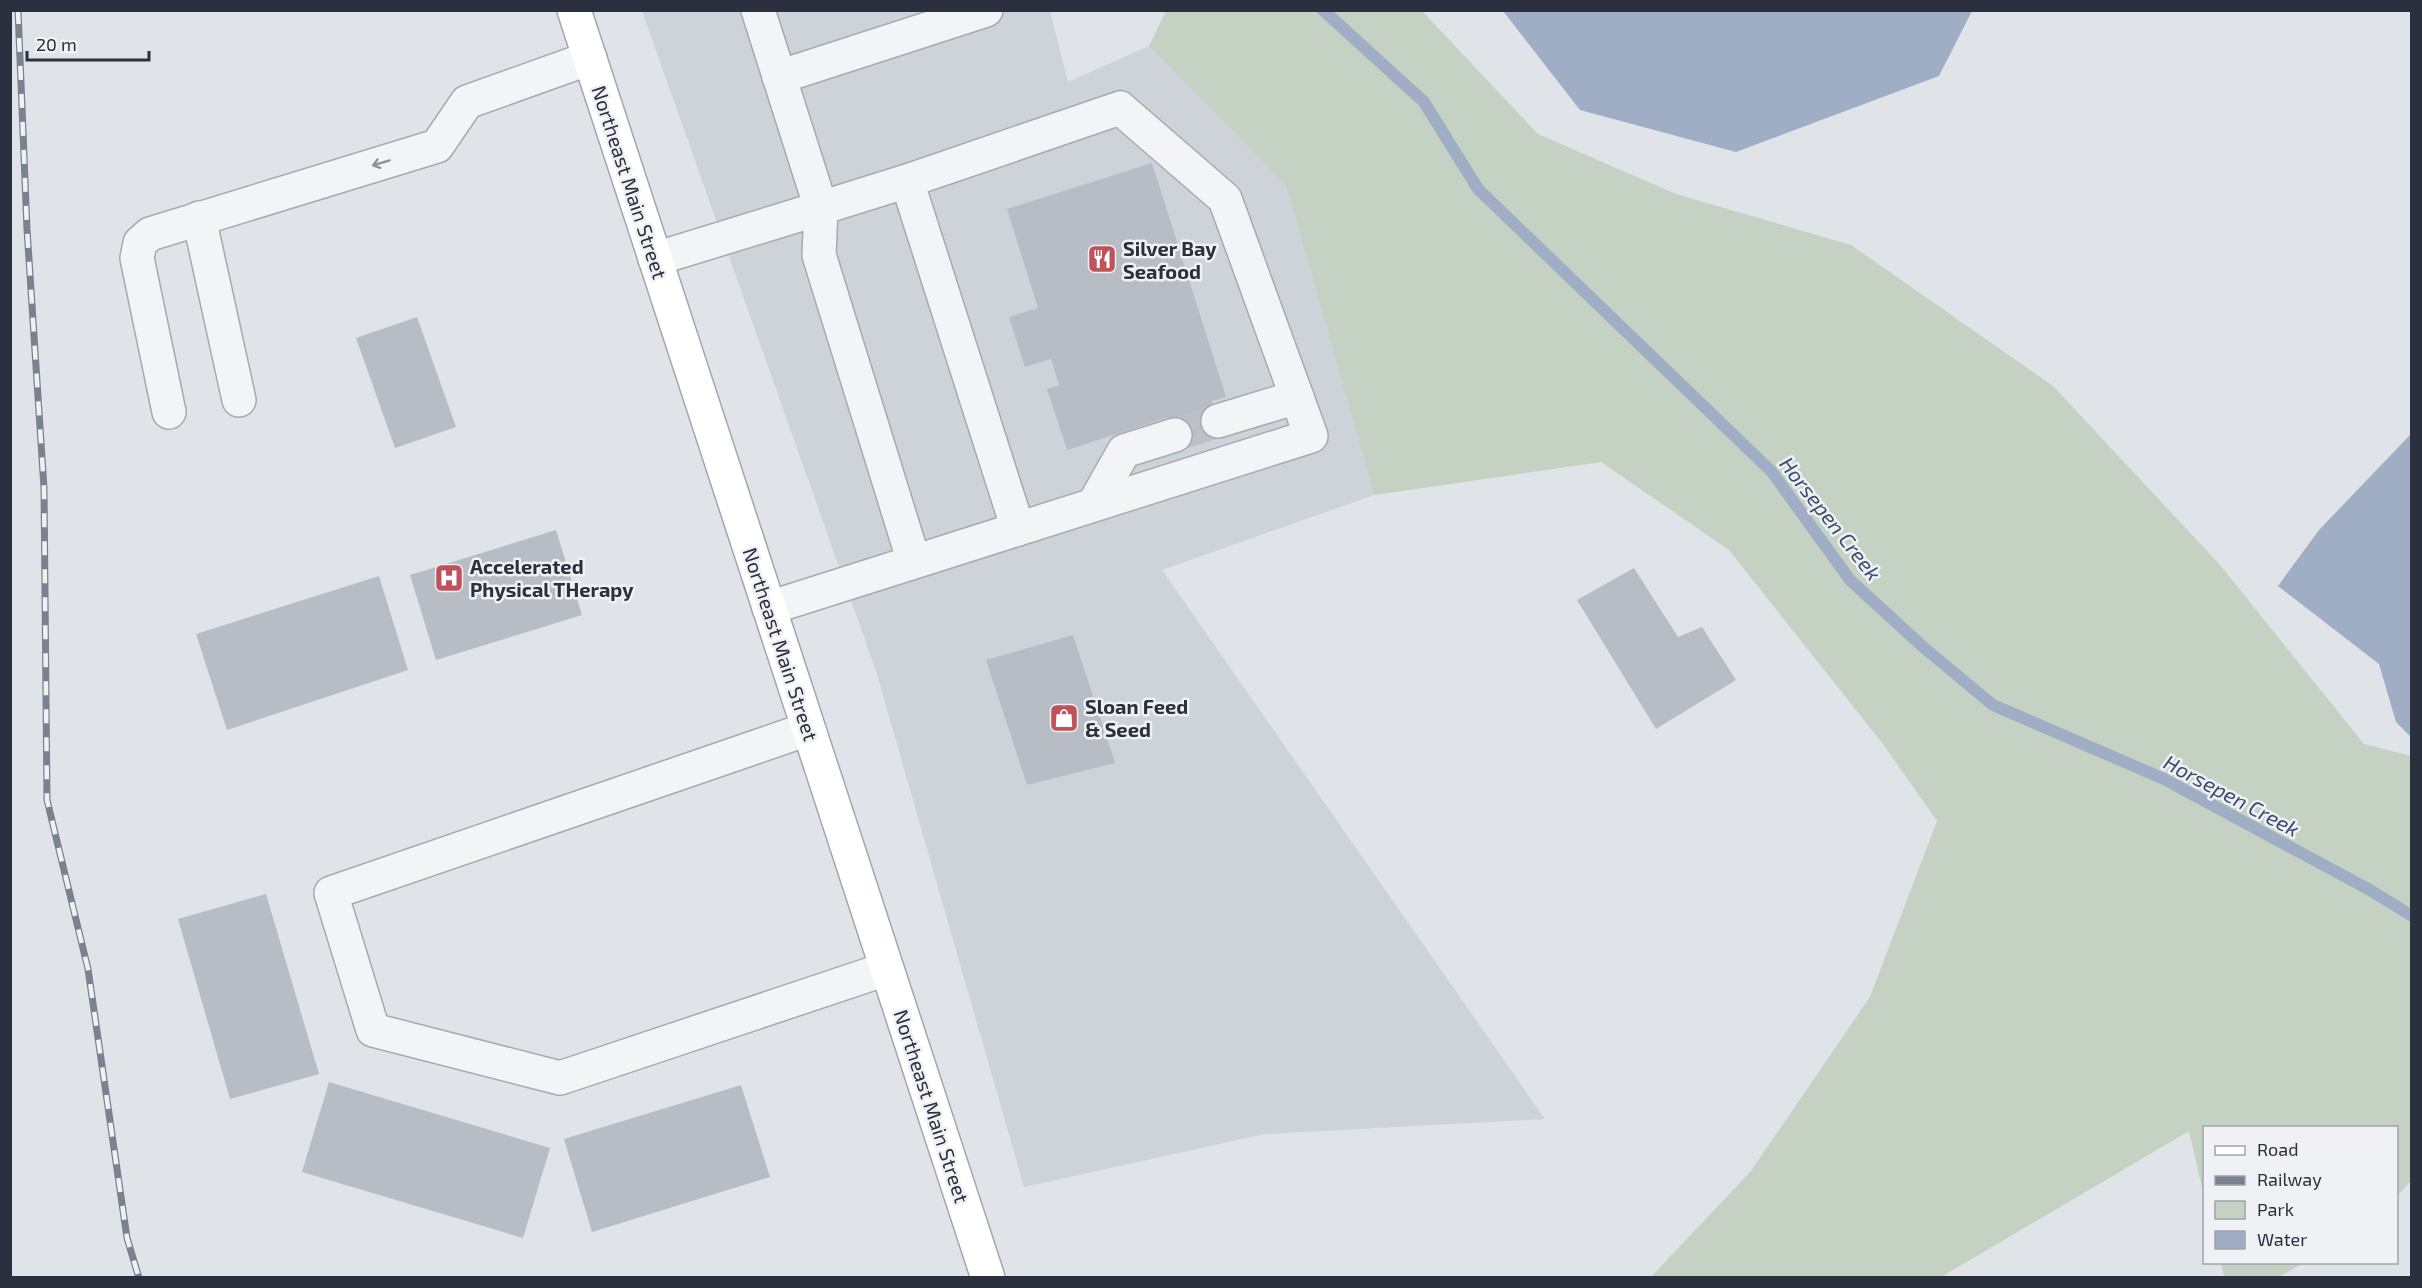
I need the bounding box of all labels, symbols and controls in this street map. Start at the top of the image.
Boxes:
scale bar [27,24,148,62]
text: 20 m [36,33,77,55]
street label: Northeast Main Street [587,82,673,282]
one-way arrow [372,158,391,169]
place label: Silver Bay Seafood [1123,236,1217,283]
restaurant icon: Silver Bay Seafood [1086,243,1118,275]
water label: Horsepen Creek [1775,451,1887,585]
street label: Northeast Main Street [738,544,824,744]
place label: Accelerated Physical THerapy [470,554,634,602]
hospital icon: Accelerated Physical THerapy [433,562,465,594]
place label: Sloan Feed & Seed [1085,694,1188,741]
shop icon: Sloan Feed & Seed [1048,702,1080,734]
water label: Horsepen Creek [2160,749,2304,841]
street label: Northeast Main Street [889,1006,975,1206]
legend [2203,1126,2398,1264]
text: Road [2257,1138,2298,1160]
text: Railway [2257,1168,2322,1190]
text: Park [2257,1198,2294,1220]
text: Water [2257,1228,2307,1250]

